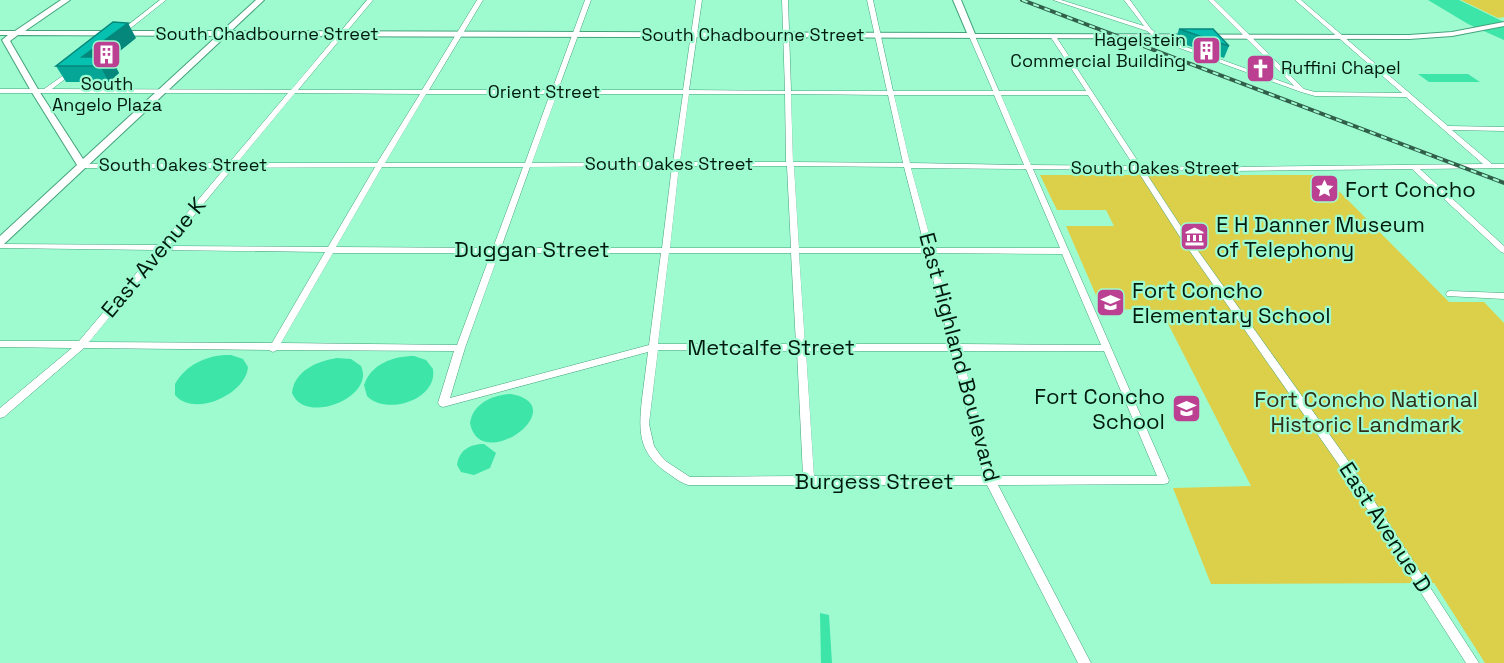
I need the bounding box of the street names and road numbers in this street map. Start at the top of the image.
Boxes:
street label: South Chadbourne Street [155,22,379,45]
street label: South Chadbourne Street [641,23,865,46]
street label: Orient Street [488,80,600,103]
street label: South Oakes Street [585,152,753,175]
street label: South Oakes Street [99,153,267,176]
street label: South Oakes Street [1071,156,1239,179]
street label: East Avenue K [95,191,212,323]
street label: East Highland Boulevard [913,229,1007,485]
street label: Duggan Street [454,235,610,263]
street label: Metcalfe Street [687,333,855,361]
street label: East Avenue D [1333,457,1439,597]
street label: Burgess Street [794,467,954,495]

